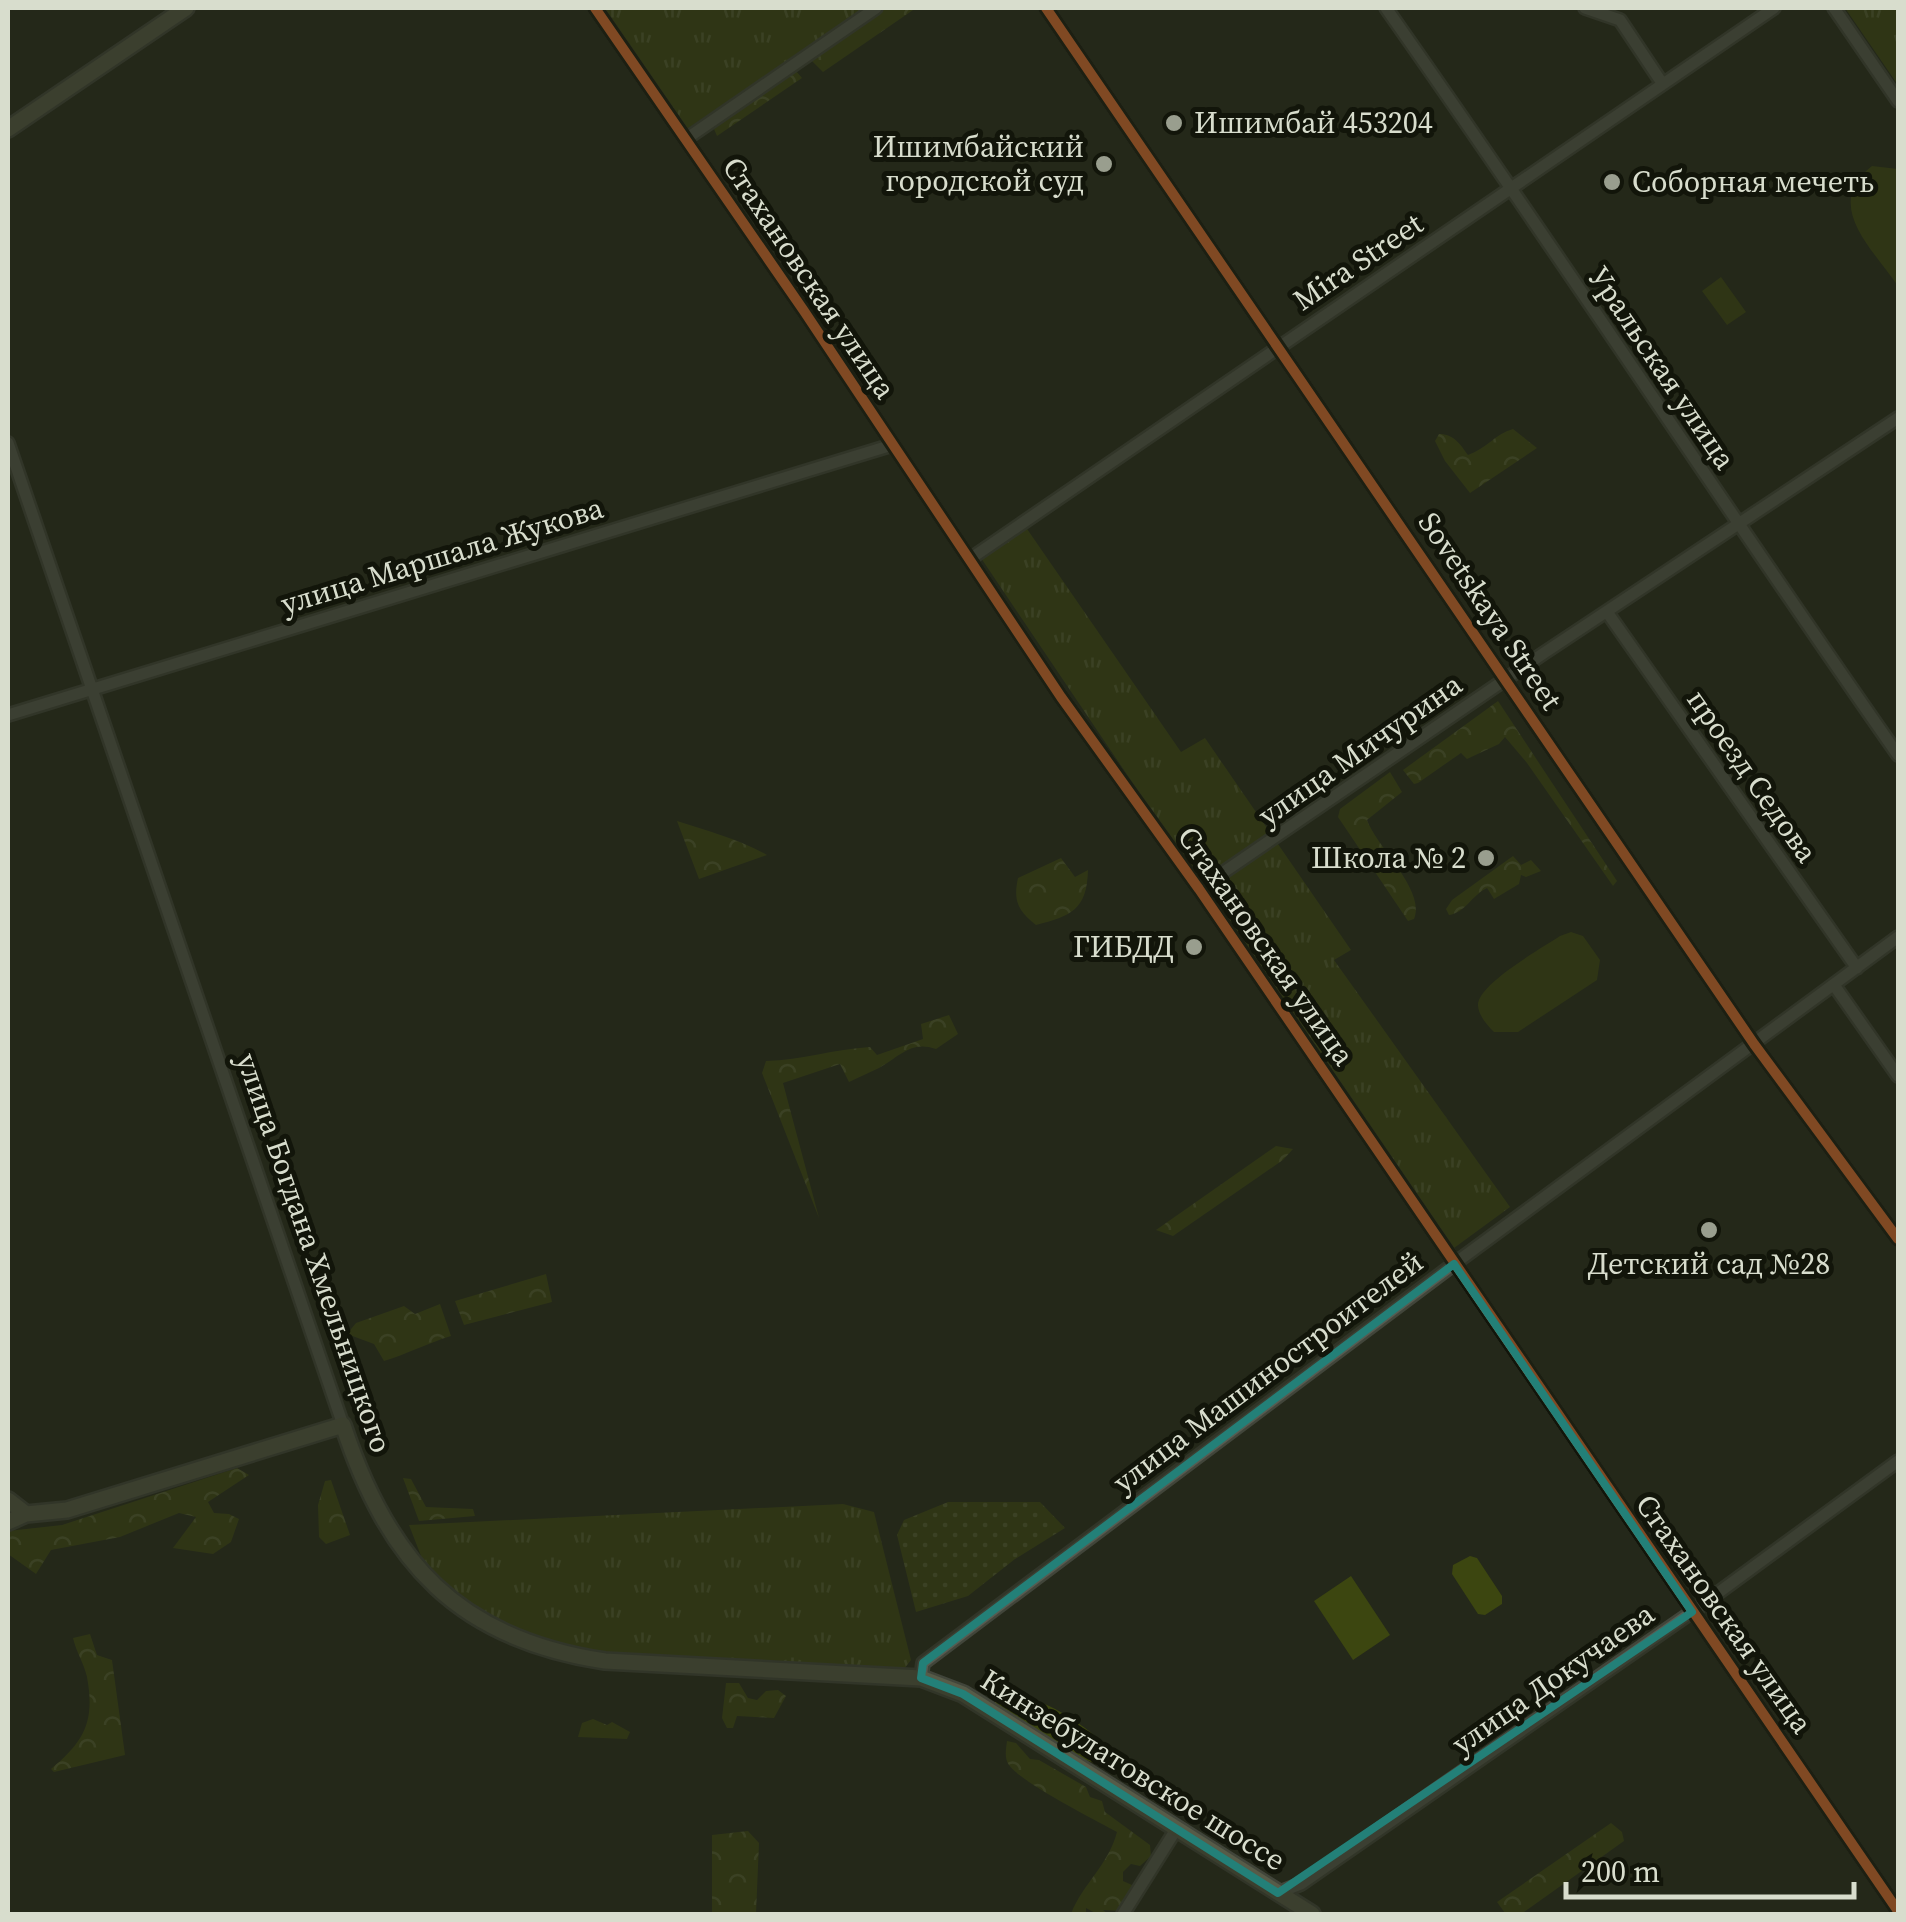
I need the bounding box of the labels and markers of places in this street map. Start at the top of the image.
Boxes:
place label: Ишимбай 453204 [1194,102,1433,143]
marker: Ишимбай 453204 [1163,112,1185,134]
place label: Ишимбайский городской суд [873,126,1084,201]
marker: Ишимбайский городской суд [1093,153,1115,175]
place label: Соборная мечеть [1632,161,1874,202]
marker: Соборная мечеть [1601,171,1623,193]
place label: Школа № 2 [1311,837,1466,878]
marker: Школа № 2 [1475,847,1497,869]
place label: ГИБДД [1073,926,1174,967]
marker: ГИБДД [1183,936,1205,958]
marker: Детский сад №28 [1698,1219,1720,1241]
place label: Детский сад №28 [1588,1243,1830,1284]

